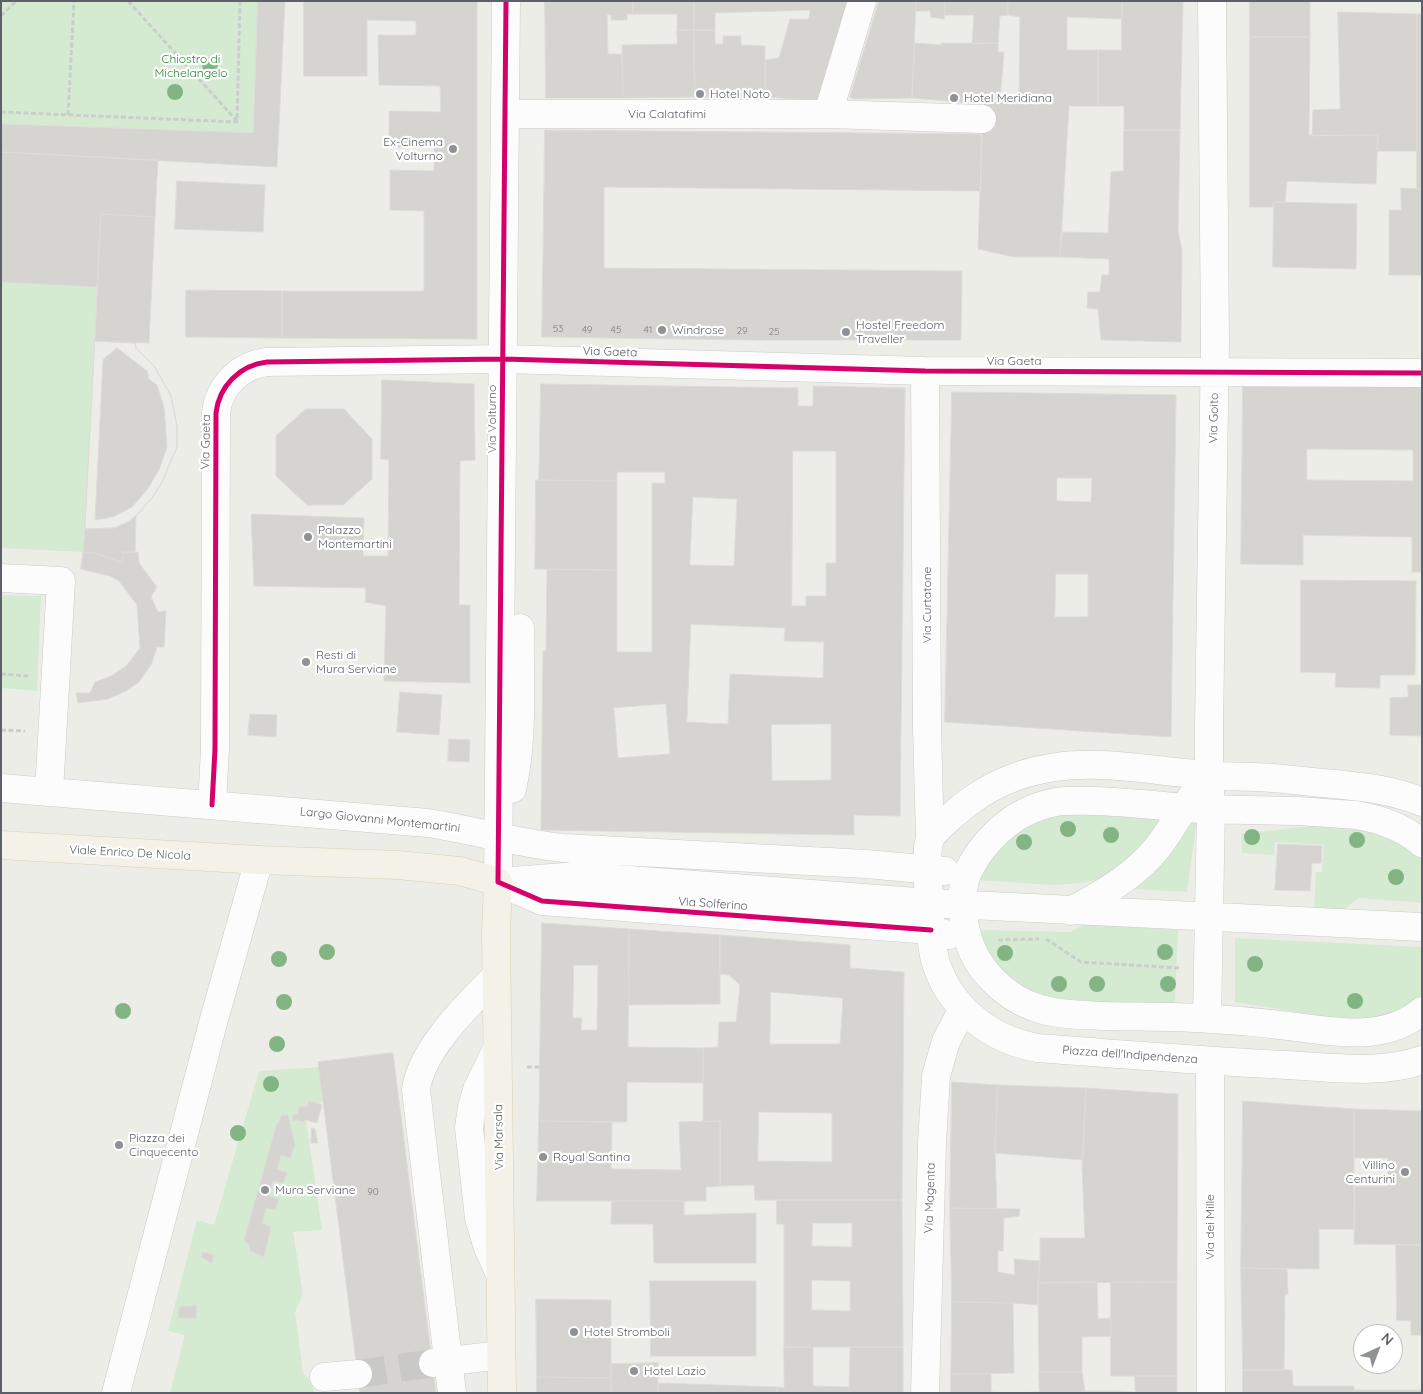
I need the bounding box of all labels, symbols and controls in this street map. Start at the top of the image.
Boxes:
park label: Chiostro di Michelangelo [154,52,228,80]
place label: Hotel Noto [710,87,770,101]
marker: Hotel Noto [694,88,706,100]
place label: Hotel Meridiana [964,91,1052,105]
marker: Hotel Meridiana [948,92,960,104]
street label: Via Calatafimi [628,107,706,121]
place label: Ex-Cinema Volturno [383,135,443,163]
marker: Ex-Cinema Volturno [447,143,459,155]
place label: Hostel Freedom Traveller [856,318,944,346]
house number: 53 [553,323,563,335]
place label: Windrose [672,323,724,337]
house number: 49 [582,324,592,336]
house number: 45 [611,324,621,336]
house number: 41 [644,324,652,336]
marker: Windrose [656,324,668,336]
house number: 29 [736,325,748,337]
house number: 25 [769,326,779,338]
marker: Hostel Freedom Traveller [840,326,852,338]
street label: Via Gaeta [582,344,638,360]
street label: Via Gaeta [987,354,1041,368]
street label: Via Volturno [485,385,499,453]
street label: Via Goito [1206,393,1222,443]
street label: Via Gaeta [198,414,214,470]
place label: Palazzo Montemartini [318,523,392,551]
marker: Palazzo Montemartini [302,531,314,543]
street label: Via Curtatone [920,567,934,643]
place label: Resti di Mura Serviane [316,648,396,676]
marker: Resti di Mura Serviane [300,656,312,668]
street label: Largo Giovanni Montemartini [299,804,461,836]
street label: Viale Enrico De Nicola [69,843,191,863]
street label: Via Solferino [678,894,748,914]
street label: Piazza dell'Indipendenza [1062,1043,1198,1067]
street label: Via Marsala [491,1104,507,1170]
place label: Piazza dei Cinquecento [129,1131,198,1159]
marker: Piazza dei Cinquecento [113,1139,125,1151]
place label: Royal Santina [553,1150,630,1164]
marker: Royal Santina [537,1151,549,1163]
place label: Villino Centurini [1346,1158,1395,1186]
street label: Via Magenta [922,1162,938,1234]
marker: Villino Centurini [1399,1166,1411,1178]
place label: Mura Serviane [275,1183,355,1197]
marker: Mura Serviane [259,1184,271,1196]
house number: 90 [367,1186,379,1198]
street label: Via dei Mille [1203,1194,1217,1260]
north arrow [1353,1324,1403,1374]
place label: Hotel Stromboli [584,1325,670,1339]
marker: Hotel Stromboli [568,1326,580,1338]
text: N [1378,1329,1397,1349]
place label: Hotel Lazio [644,1364,706,1378]
marker: Hotel Lazio [628,1365,640,1377]

